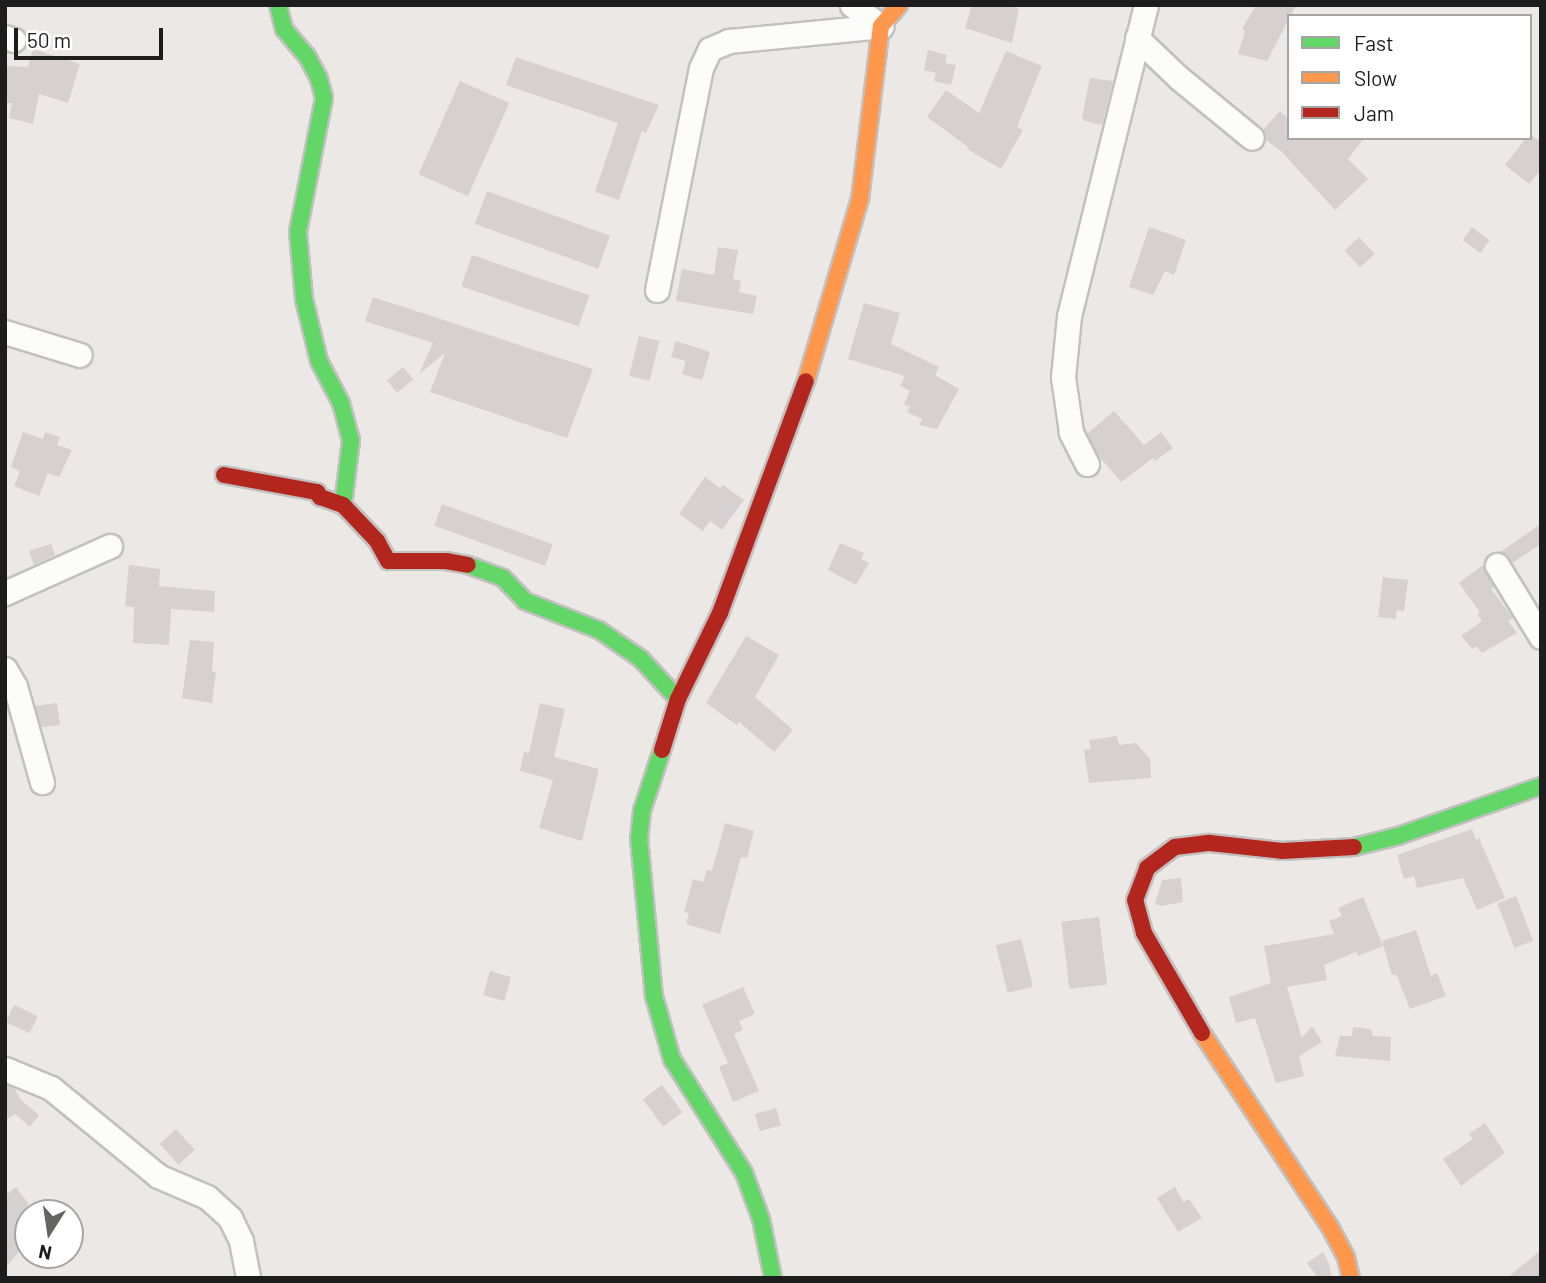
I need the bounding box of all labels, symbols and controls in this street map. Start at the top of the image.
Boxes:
scale bar [18,14,166,58]
legend [1287,14,1532,140]
text: 50 m [27,27,71,52]
text: Fast [1354,30,1394,55]
text: Slow [1354,65,1397,90]
text: Jam [1354,100,1394,125]
north arrow [14,1199,84,1269]
text: N [36,1241,54,1266]

